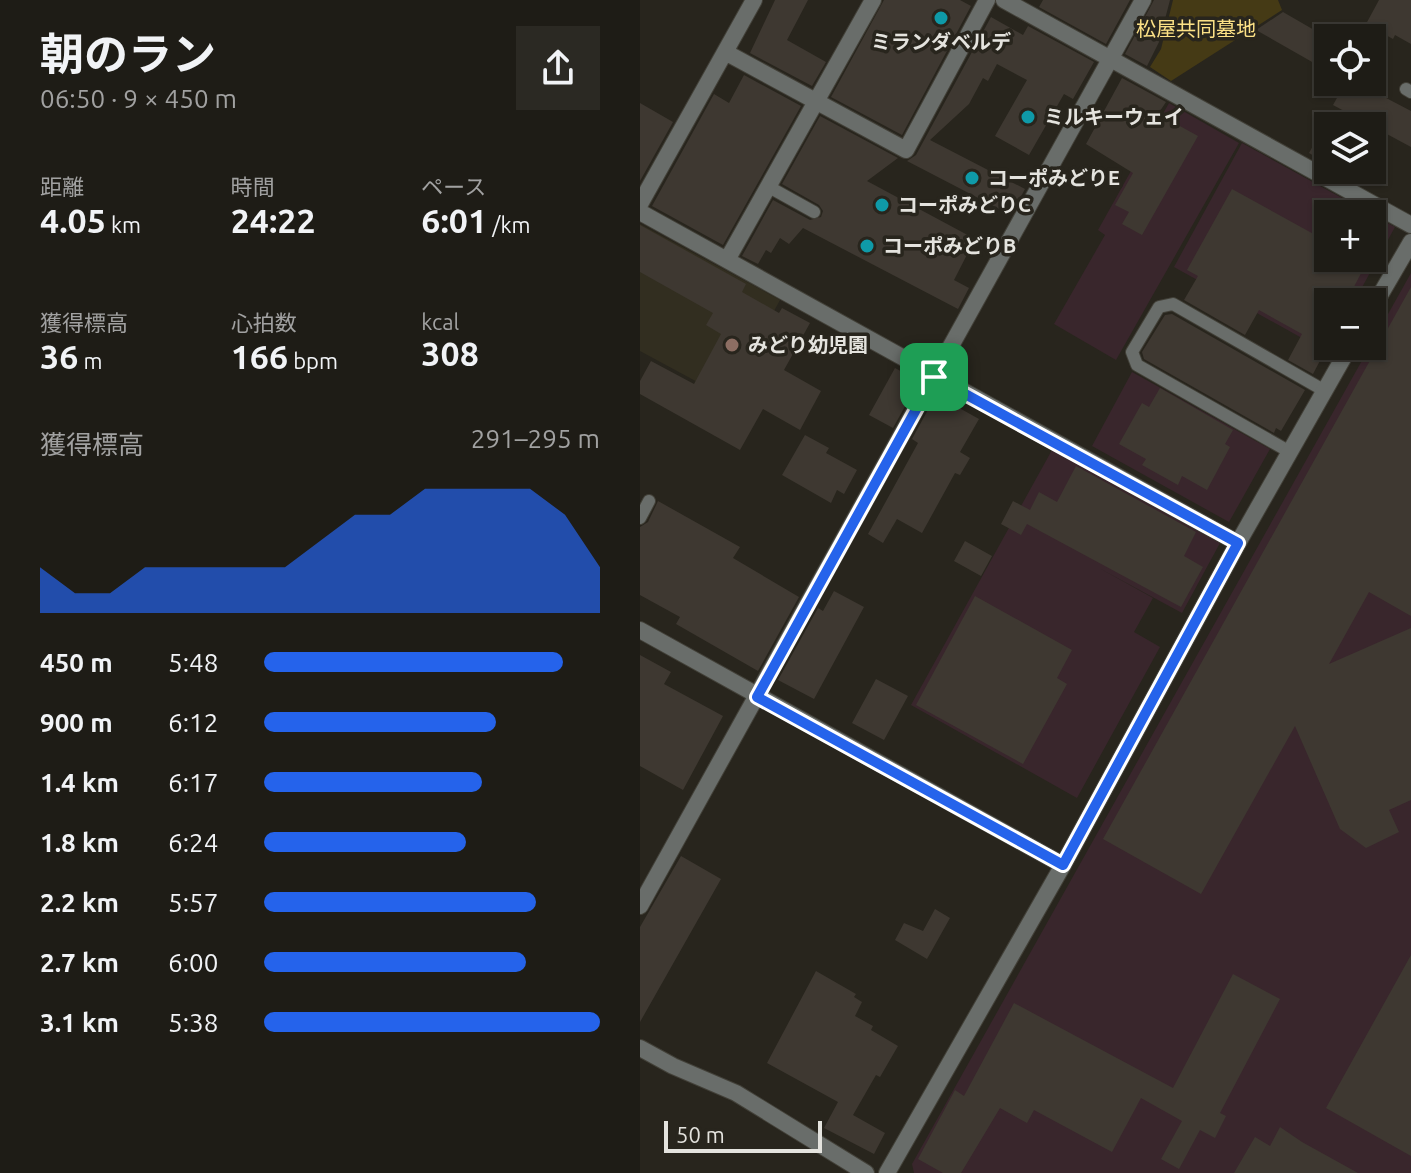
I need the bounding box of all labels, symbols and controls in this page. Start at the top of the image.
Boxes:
marker: ミランダベルデ [932,9,950,27]
park label: 松屋共同墓地 [1136,17,1256,40]
map controls [1314,24,1386,360]
button: locate [1314,24,1386,96]
button: share [516,26,600,110]
text: 朝のラン [40,29,216,78]
place label: ミランダベルデ [871,30,1011,53]
text: 06:50 · 9 × 450 m [40,84,237,113]
place label: ミルキーウェイ [1044,105,1184,128]
marker: ミルキーウェイ [1019,108,1037,126]
button: layers [1314,112,1386,184]
place label: コーポみどりE [988,166,1120,189]
marker: コーポみどりE [963,169,981,187]
text: 距離 [40,174,84,199]
text: 時間 [231,174,275,199]
text: ペース [421,174,486,199]
place label: コーポみどりC [898,193,1031,216]
marker: コーポみどりC [873,196,891,214]
button: + [1314,200,1386,272]
text: 4.05 [40,201,106,239]
text: 24:22 [231,201,316,239]
text: 6:01 [421,201,487,239]
text: km [106,212,141,237]
text: /km [487,212,531,237]
place label: コーポみどりB [883,234,1016,257]
marker: コーポみどりB [858,237,876,255]
button: − [1314,288,1386,360]
text: kcal [421,309,459,334]
text: 獲得標高 [40,310,128,335]
text: 心拍数 [231,310,297,335]
place label: みどり幼児園 [748,333,868,356]
text: 308 [421,334,479,372]
marker: みどり幼児園 [723,336,741,354]
text: 36 [40,337,78,375]
text: 166 [231,337,288,375]
pin [900,343,968,411]
text: m [78,348,102,373]
text: bpm [288,348,338,373]
icon: arrive [912,355,956,399]
text: 291–295 m [471,424,600,453]
text: 獲得標高 [40,430,144,459]
text: 450 m [40,648,113,677]
text: 5:48 [168,648,218,677]
text: 900 m [40,708,113,737]
text: 6:12 [168,708,218,737]
text: 1.4 km [40,768,119,797]
text: 6:17 [168,768,218,797]
text: 1.8 km [40,828,119,857]
text: 6:24 [168,828,218,857]
text: 2.2 km [40,888,119,917]
text: 5:57 [168,888,218,917]
text: 2.7 km [40,948,119,977]
text: 6:00 [168,948,218,977]
text: 3.1 km [40,1008,119,1037]
text: 5:38 [168,1008,218,1037]
scale bar [664,1117,822,1153]
text: 50 m [676,1122,725,1147]

